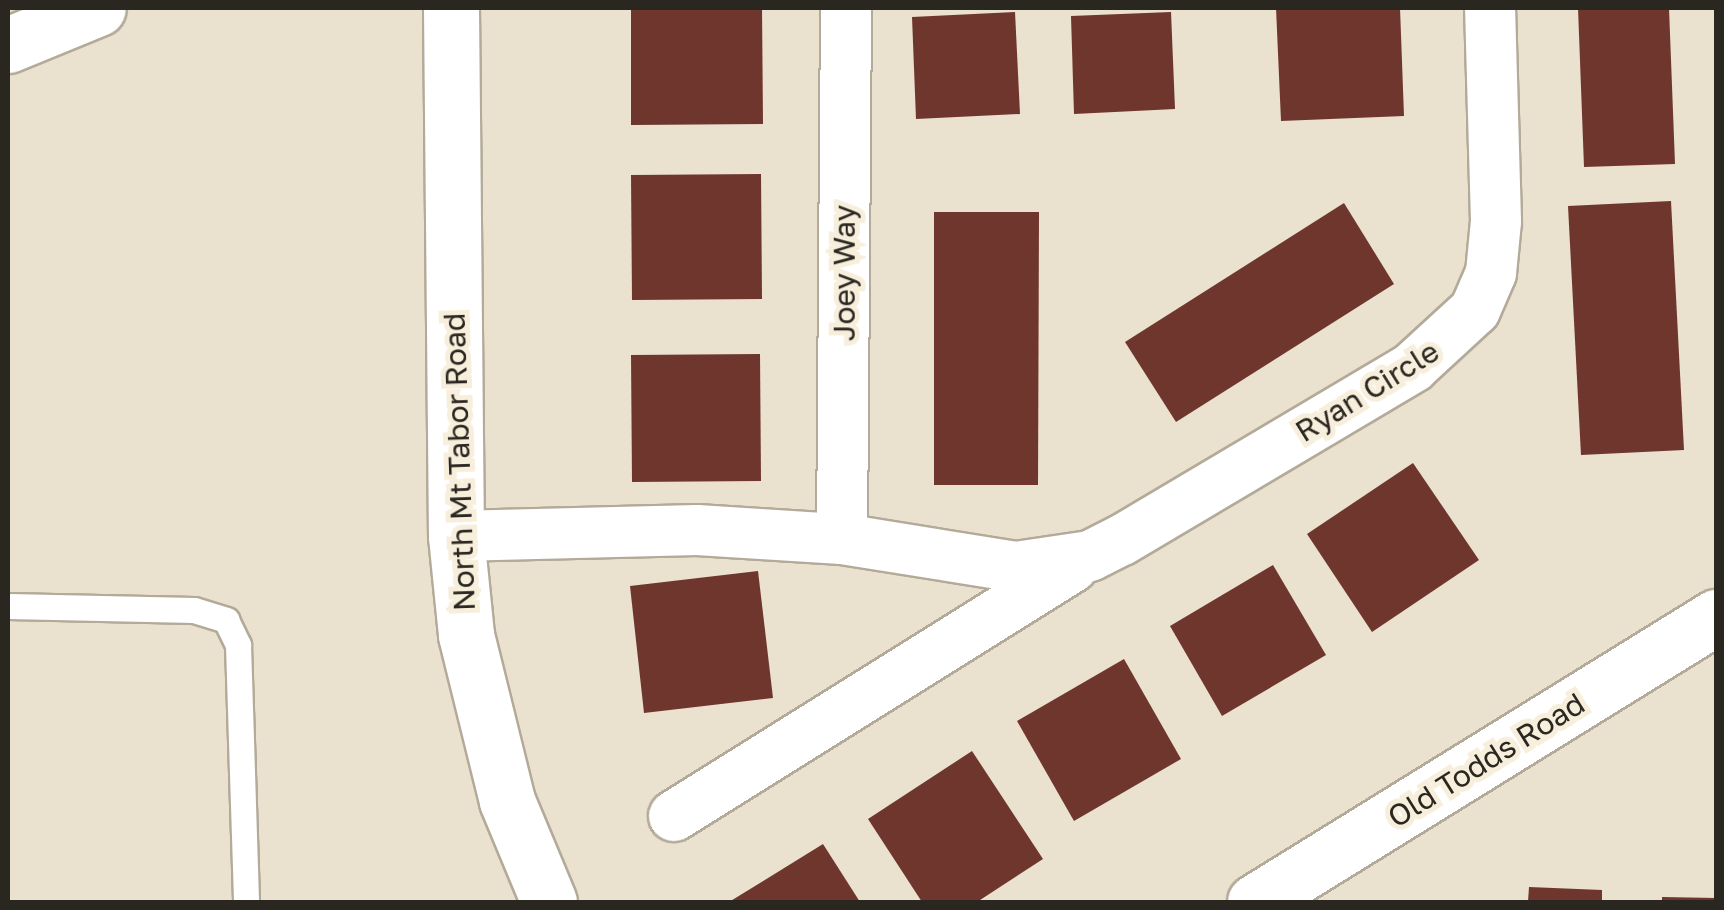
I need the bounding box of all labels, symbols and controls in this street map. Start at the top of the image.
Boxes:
street label: Joey Way [826,205,862,341]
street label: North Mt Tabor Road [436,312,482,612]
street label: Ryan Circle [1289,333,1445,449]
street label: Old Todds Road [1381,685,1591,835]

